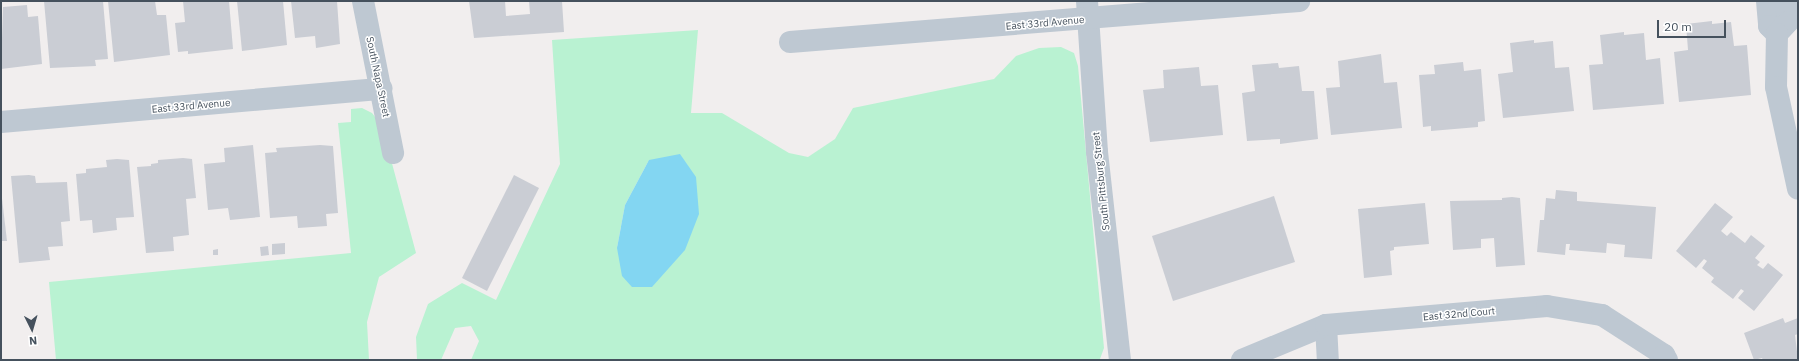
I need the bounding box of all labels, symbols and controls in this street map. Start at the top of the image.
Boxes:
scale bar [1659,12,1728,38]
street label: East 33rd Avenue [1005,14,1085,32]
text: 20 m [1664,19,1692,34]
street label: South Napa Street [364,36,392,118]
street label: East 33rd Avenue [151,97,231,115]
street label: South Pittsburg Street [1090,131,1112,231]
street label: East 32nd Court [1422,305,1496,323]
north arrow [12,309,52,349]
text: N [28,334,38,348]

